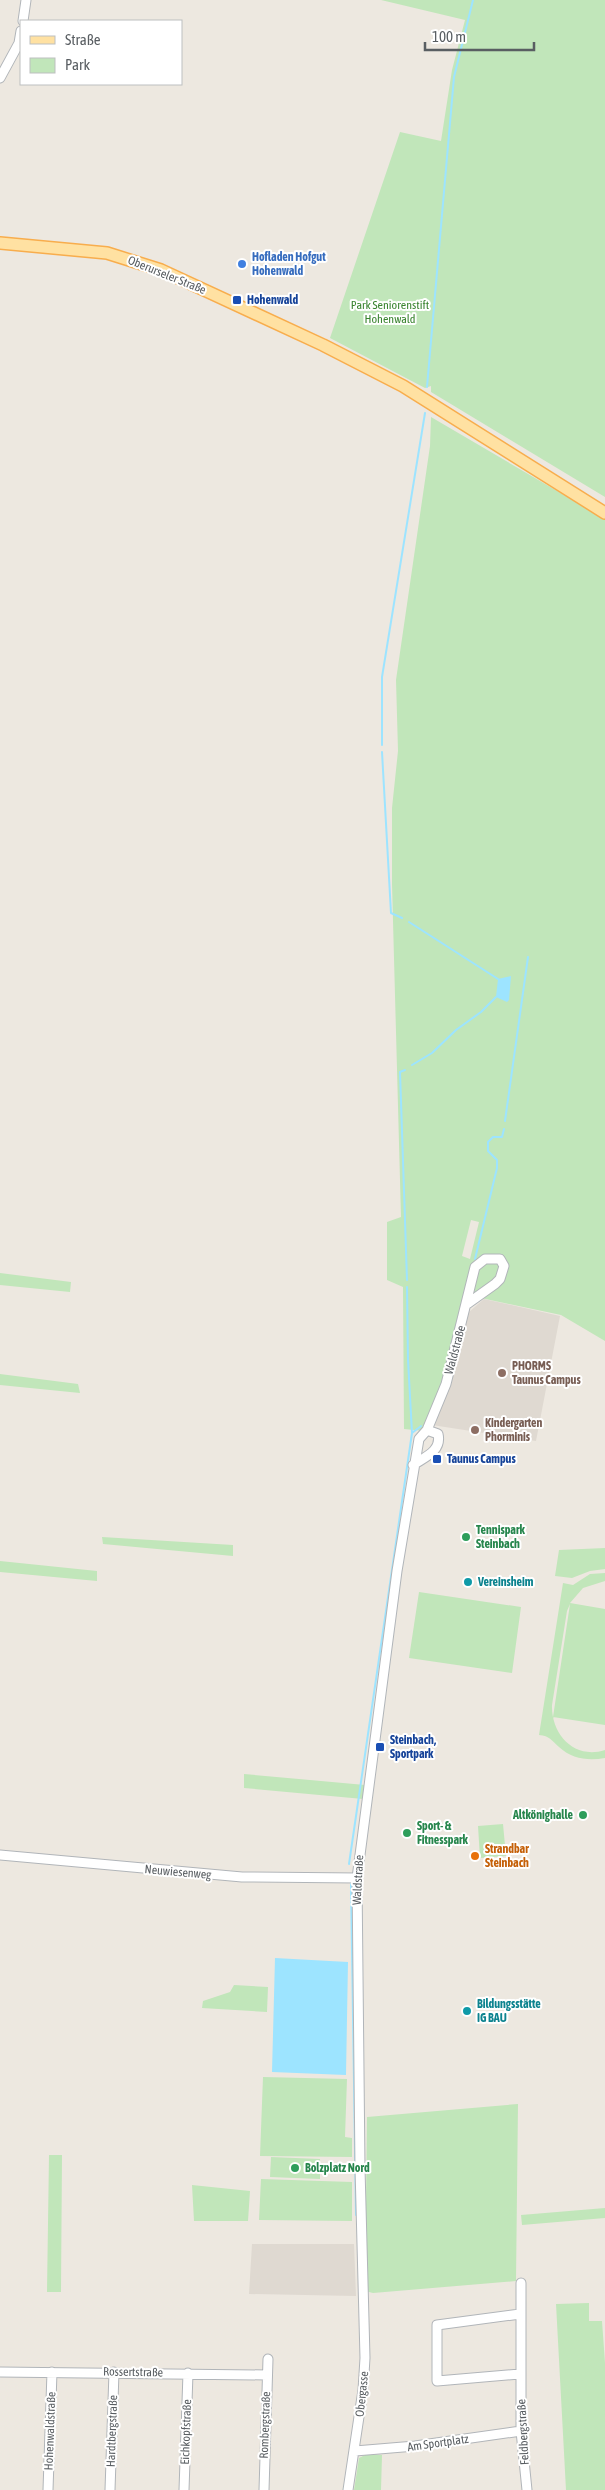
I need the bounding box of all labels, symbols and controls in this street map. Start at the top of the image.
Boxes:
legend [20,20,182,85]
scale bar [425,20,534,52]
text: 100 m [432,28,466,45]
text: Straße [65,31,101,48]
text: Park [65,56,90,73]
place label: Hofladen Hofgut Hohenwald [252,250,326,278]
street label: Oberurseler Straße [126,253,208,297]
marker: Hofladen Hofgut Hohenwald [236,258,248,270]
place label: Hohenwald [247,293,298,307]
marker: Hohenwald [231,294,243,306]
park label: Park Seniorenstift Hohenwald [351,298,430,326]
street label: Waldstraße [442,1324,468,1376]
place label: PHORMS Taunus Campus [512,1359,581,1387]
marker: PHORMS Taunus Campus [496,1367,508,1379]
place label: Kindergarten Phorminis [485,1416,542,1444]
marker: Kindergarten Phorminis [469,1424,481,1436]
place label: Taunus Campus [447,1452,516,1466]
marker: Taunus Campus [431,1453,443,1465]
place label: Tennispark Steinbach [476,1523,525,1551]
marker: Tennispark Steinbach [460,1531,472,1543]
place label: Vereinsheim [477,1575,534,1589]
marker: Vereinsheim [462,1576,474,1588]
place label: Steinbach, Sportpark [390,1733,436,1761]
marker: Steinbach, Sportpark [374,1741,386,1753]
place label: Altkönighalle [512,1808,574,1822]
marker: Altkönighalle [577,1809,589,1821]
place label: Sport- & Fitnesspark [417,1819,469,1847]
marker: Sport- & Fitnesspark [401,1827,413,1839]
place label: Strandbar Steinbach [485,1842,529,1870]
marker: Strandbar Steinbach [469,1850,481,1862]
street label: Waldstraße [350,1854,366,1906]
street label: Neuwiesenweg [144,1862,213,1882]
place label: Bildungsstätte IG BAU [477,1997,541,2025]
marker: Bildungsstätte IG BAU [461,2005,473,2017]
place label: Bolzplatz Nord [305,2161,370,2175]
marker: Bolzplatz Nord [289,2162,301,2174]
street label: Rossertstraße [103,2364,163,2380]
street label: Obergasse [353,2371,371,2417]
street label: Hohenwaldstraße [42,2391,58,2471]
street label: Rombergstraße [257,2391,273,2459]
street label: Hardtbergstraße [104,2395,120,2467]
street label: Eichkopfstraße [178,2399,194,2465]
street label: Feldbergstraße [514,2399,532,2465]
street label: Am Sportplatz [407,2432,470,2454]

